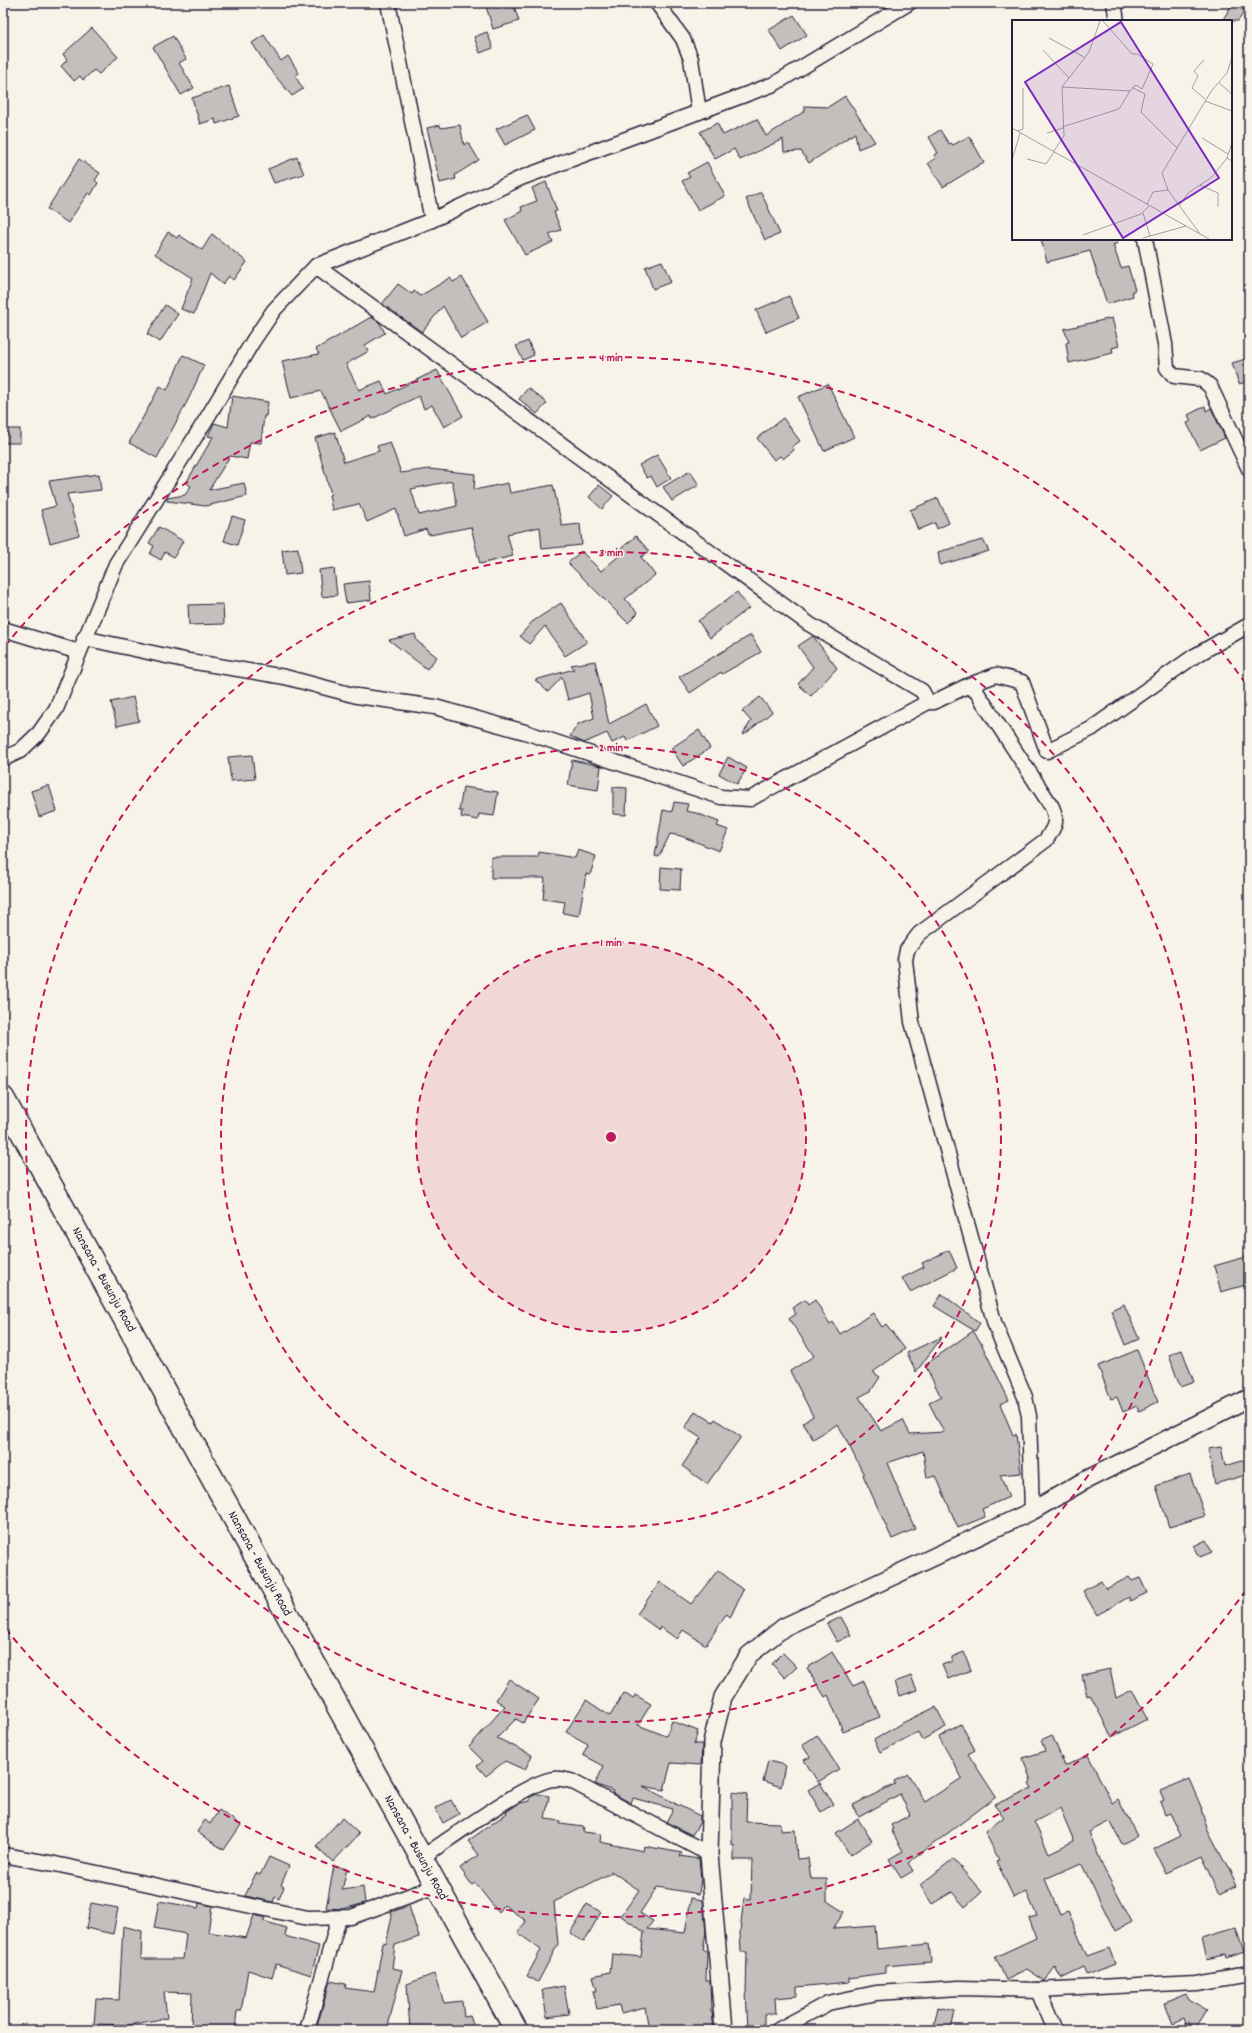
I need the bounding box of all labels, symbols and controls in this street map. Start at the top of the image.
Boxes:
inset map [1012,20,1232,240]
text: 4 min [599,350,623,367]
text: 3 min [599,545,623,562]
text: 2 min [599,740,623,757]
text: 1 min [600,935,622,952]
centre of rings [604,1130,618,1144]
street label: Nansana - Busunju Road [66,1224,140,1336]
street label: Nansana - Busunju Road [222,1508,296,1620]
street label: Nansana - Busunju Road [378,1792,452,1904]

